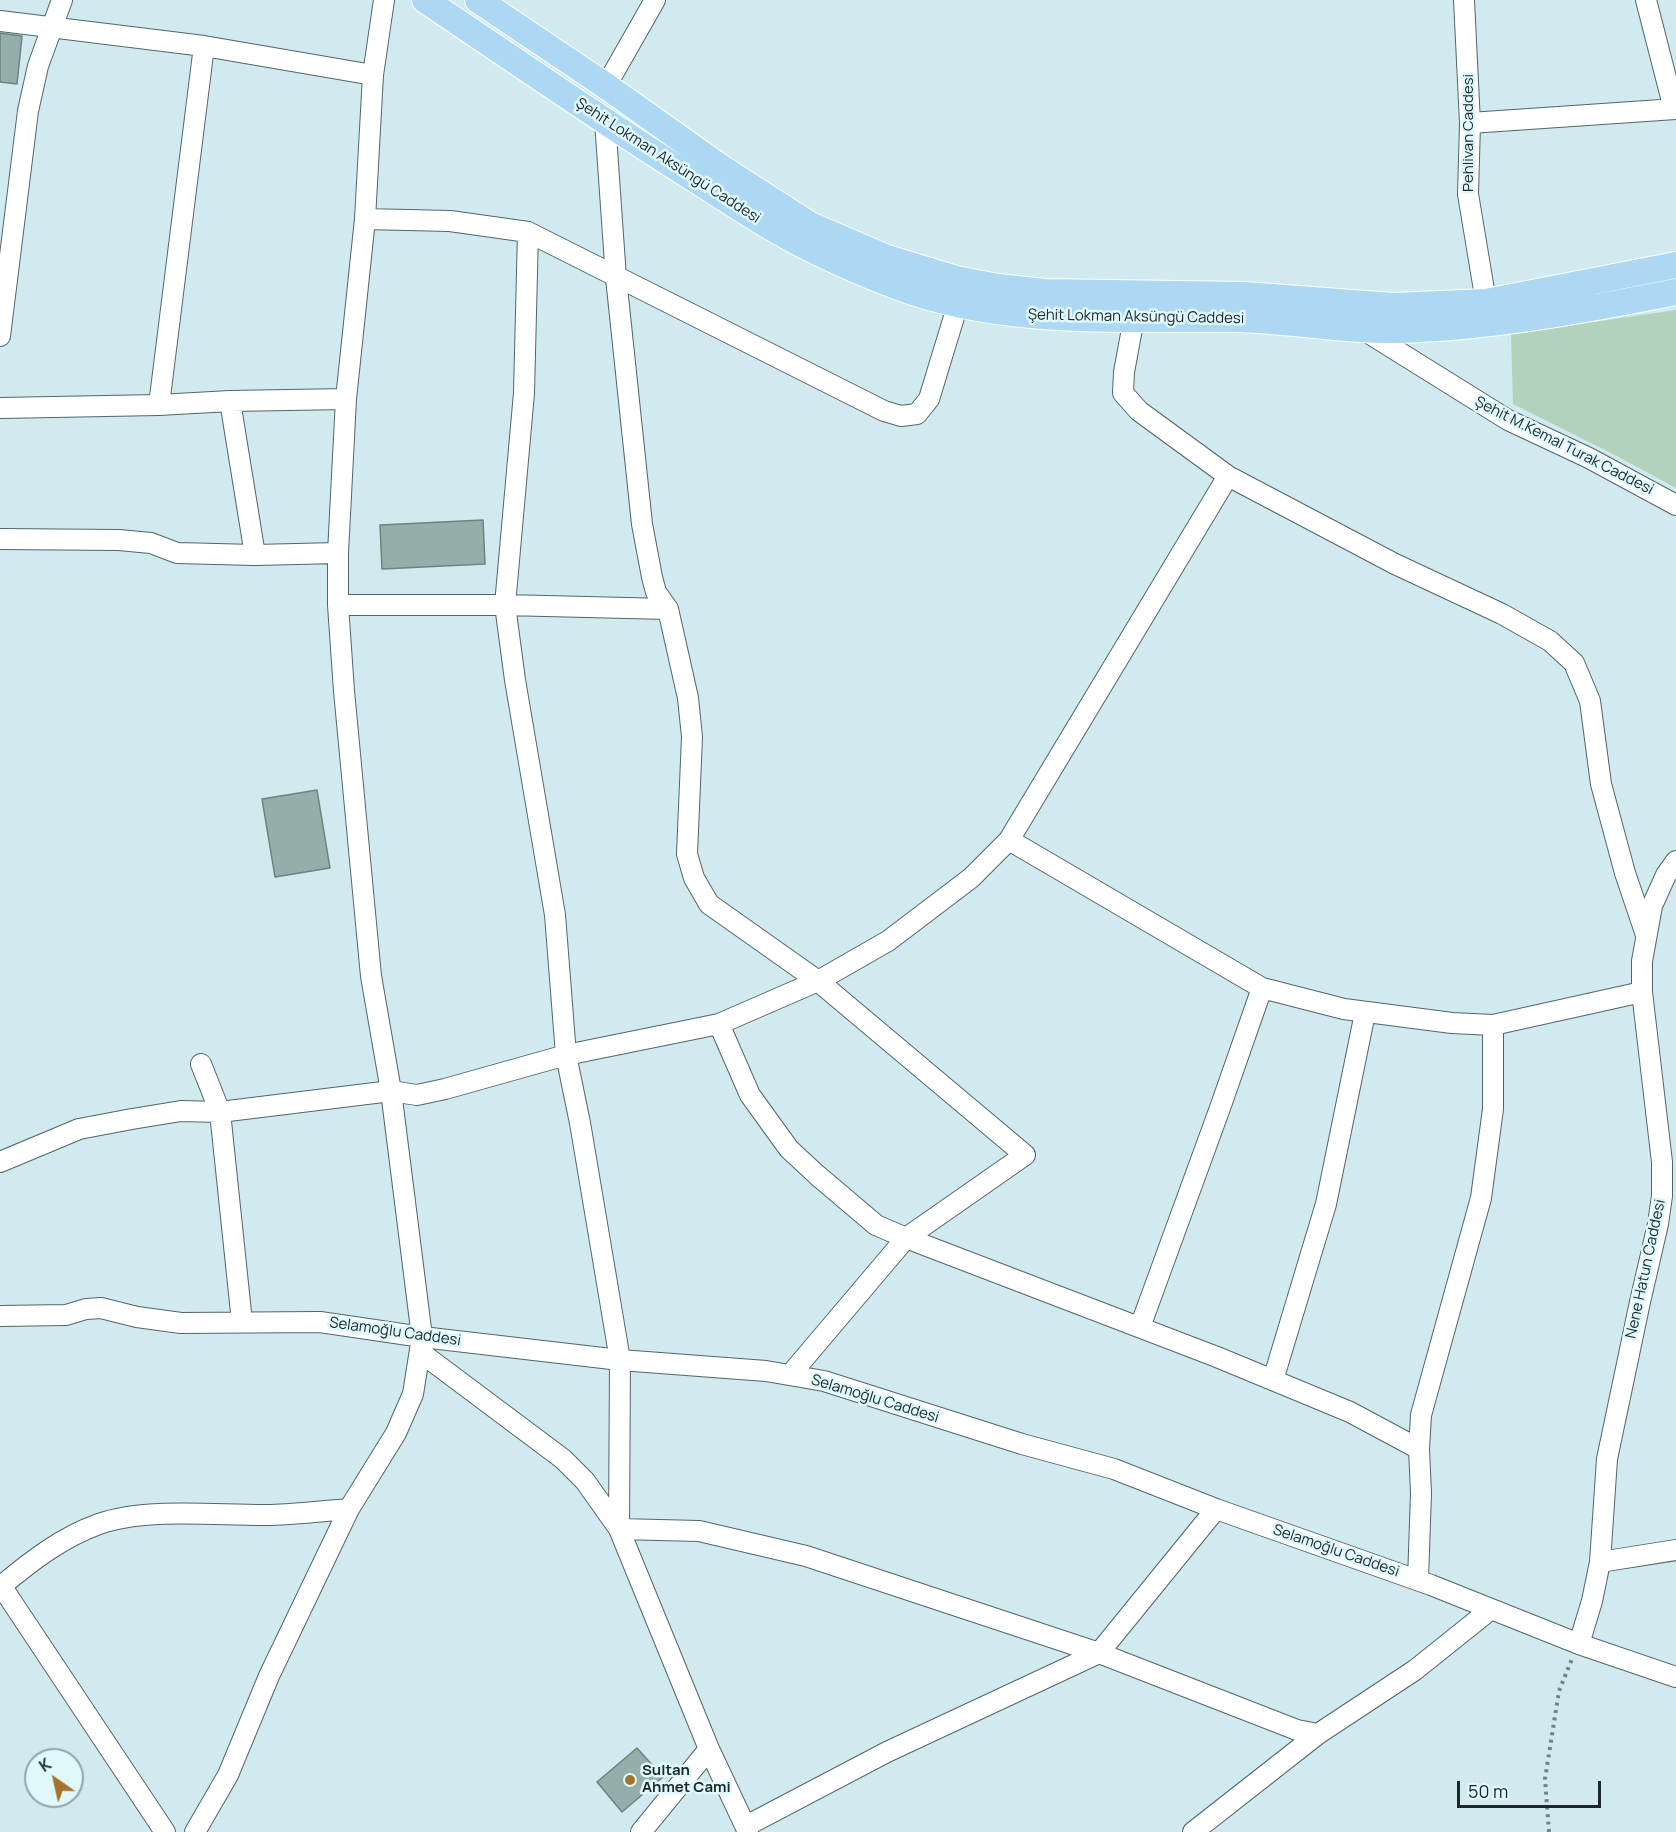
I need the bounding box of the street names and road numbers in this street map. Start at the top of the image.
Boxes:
street label: Pehlivan Caddesi [1460,74,1478,192]
street label: Şehit Lokman Aksüngü Caddesi [572,94,764,228]
street label: Şehit Lokman Aksüngü Caddesi [1028,306,1244,328]
street label: Şehit M.Kemal Turak Caddesi [1472,393,1656,499]
street label: Nene Hatun Caddesi [1622,1198,1670,1340]
street label: Selamoğlu Caddesi [328,1314,462,1350]
street label: Selamoğlu Caddesi [809,1371,941,1427]
street label: Selamoğlu Caddesi [1270,1521,1402,1581]

